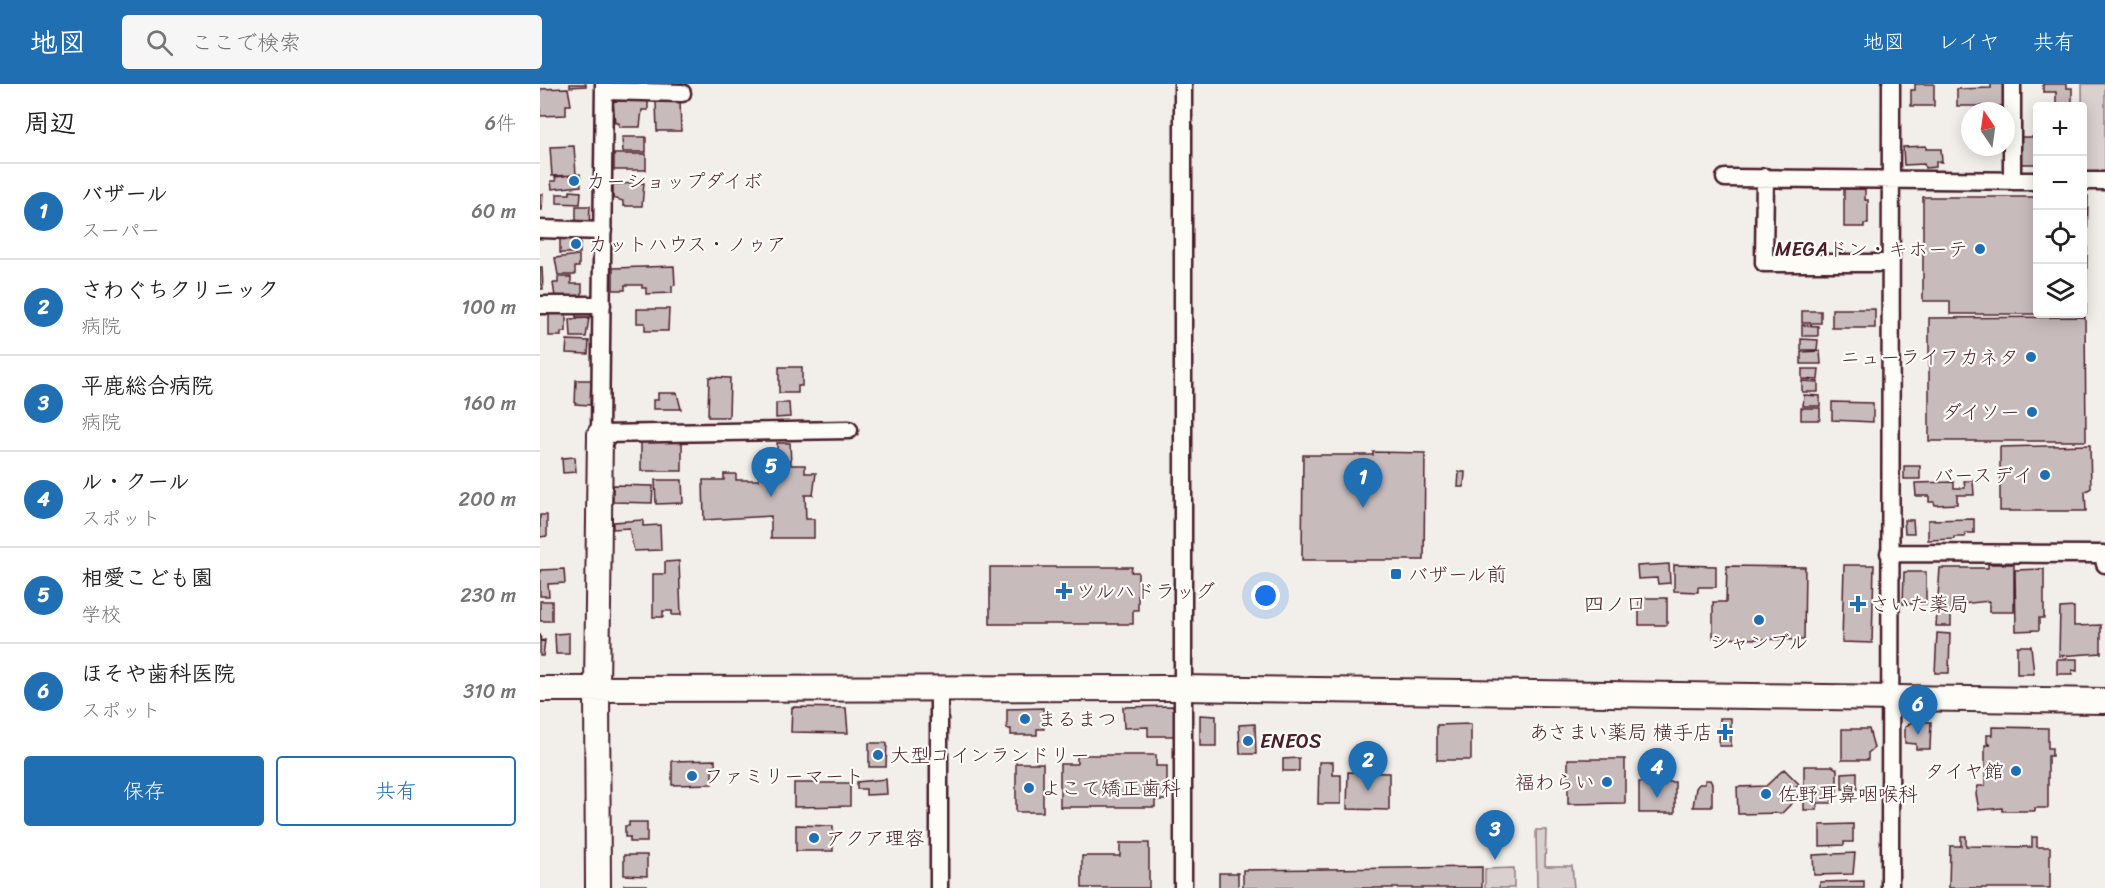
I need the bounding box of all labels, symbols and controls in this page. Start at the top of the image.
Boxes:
search box [122,15,542,69]
text: 地図 [30,18,86,67]
text: ここで検索 [191,23,301,62]
text: 地図 [1863,23,1905,61]
text: レイヤ [1938,23,2000,61]
text: 共有 [2033,23,2075,61]
icon: search [143,26,176,59]
text: 周辺 [24,100,76,146]
north arrow [1961,102,2015,156]
map controls [2033,102,2087,318]
button: + [2033,102,2087,156]
text: 6件 [485,106,516,141]
button: − [2033,156,2087,210]
place label: カーショップダイボ [586,164,762,199]
text: バザール [81,174,168,213]
marker: カーショップダイボ [567,174,581,188]
text: 1 [39,194,48,229]
text: 60 m [471,194,516,229]
button: locate [2033,210,2087,264]
text: スーパー [81,213,160,248]
place label: カットハウス・ノゥア [588,227,787,262]
place label: MEGAドン・キホーテ [1775,232,1968,267]
marker: カットハウス・ノゥア [569,237,583,251]
marker: MEGAドン・キホーテ [1973,242,1987,256]
button: layers [2033,264,2087,318]
text: さわぐちクリニック [81,270,279,309]
text: 2 [38,290,49,325]
text: 100 m [462,290,516,325]
text: 病院 [81,309,121,344]
place label: ニューライフカネタ [1840,340,2019,375]
marker: ニューライフカネタ [2024,350,2038,364]
text: 平鹿総合病院 [81,366,213,405]
text: 3 [38,386,49,421]
text: 160 m [463,386,516,421]
place label: ダイソー [1942,395,2020,430]
text: 病院 [81,405,121,440]
marker: ダイソー [2025,405,2039,419]
pin: 5 [752,448,790,497]
pin: 1 [1344,458,1382,508]
place label: バースデイ [1934,458,2033,493]
text: ル・クール [81,462,190,501]
marker: バースデイ [2038,468,2052,482]
text: 4 [37,482,50,517]
text: 200 m [459,482,516,517]
text: スポット [81,501,161,536]
place label: バザール前 [1408,557,1507,592]
text: 相愛こども園 [81,558,213,597]
marker: バザール前 [1389,567,1403,581]
place label: ツルハドラッグ [1076,574,1215,609]
text: 5 [37,578,50,613]
text: 230 m [460,578,516,613]
your location [1251,581,1280,610]
marker: ツルハドラッグ [1057,584,1071,598]
district label: 四ノ口 [1584,585,1647,623]
place label: さいた薬局 [1870,587,1969,622]
text: 学校 [81,597,121,632]
marker: さいた薬局 [1851,597,1865,611]
marker: シャンブル [1752,613,1766,627]
place label: シャンブル [1709,625,1809,660]
text: ほそや歯科医院 [81,654,235,693]
text: 6 [38,674,49,709]
text: 310 m [463,674,516,709]
pin: 6 [1898,686,1938,735]
text: スポット [81,693,161,728]
place label: まるまつ [1037,702,1117,737]
marker: まるまつ [1018,712,1032,726]
place label: あさまい薬局 横手店 [1529,715,1713,750]
place label: ENEOS [1260,724,1322,759]
marker: あさまい薬局 横手店 [1718,725,1732,739]
marker: ENEOS [1241,734,1255,748]
place label: 大型コインランドリー [890,738,1090,773]
pin: 2 [1348,742,1388,791]
marker: 大型コインランドリー [871,748,885,762]
pin: 4 [1638,748,1676,798]
place label: タイヤ館 [1925,754,2004,789]
button: 保存 [24,756,264,826]
button: 共有 [276,756,516,826]
place label: ファミリーマート [704,759,864,794]
marker: タイヤ館 [2009,764,2023,778]
place label: 福わらい [1515,765,1595,800]
marker: ファミリーマート [685,769,699,783]
place label: よこて矯正歯科 [1041,771,1181,806]
marker: 福わらい [1600,775,1614,789]
place label: 佐野耳鼻咽喉科 [1778,777,1918,812]
marker: よこて矯正歯科 [1022,781,1036,795]
marker: 佐野耳鼻咽喉科 [1759,787,1773,801]
pin: 3 [1476,810,1514,860]
place label: アクア理容 [826,821,925,856]
marker: アクア理容 [807,831,821,845]

